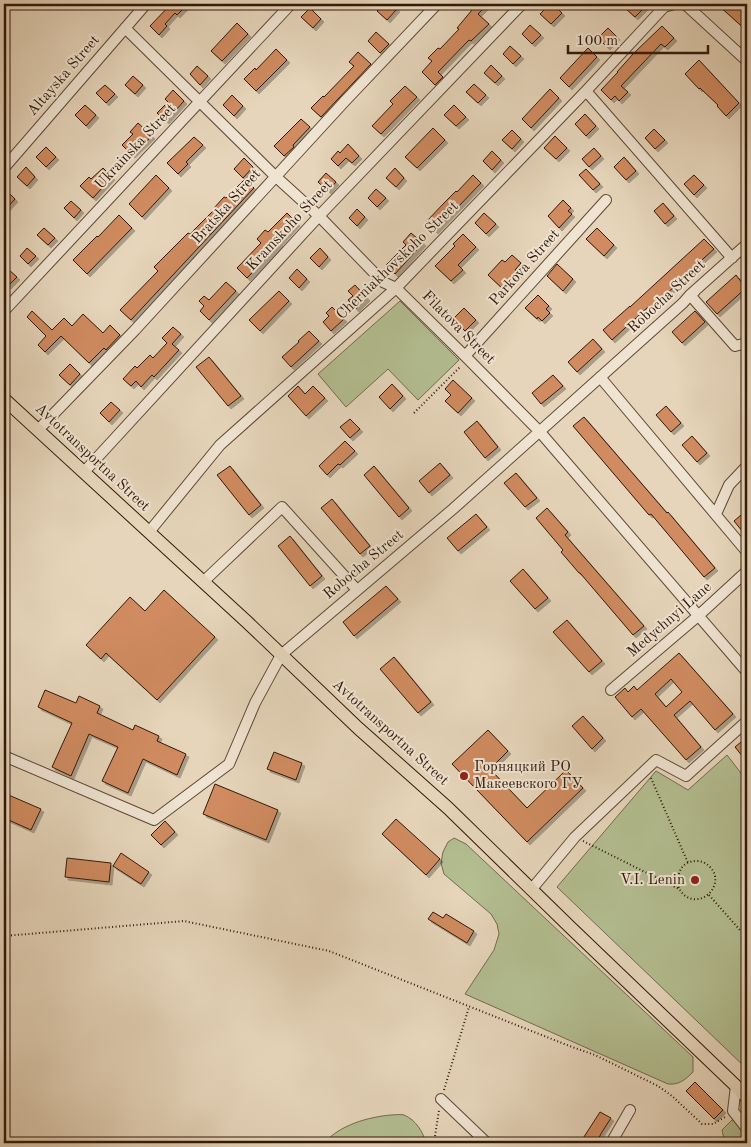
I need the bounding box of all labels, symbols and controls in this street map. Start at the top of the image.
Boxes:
scale bar [568,22,708,54]
street label: Altayska Street [25,33,103,119]
text: 100 m [576,34,618,49]
street label: Ukrainska Street [93,101,179,193]
street label: Bratska Street [190,167,264,247]
street label: Kramskoho Street [244,178,336,274]
street label: Cherniakhovskoho Street [334,199,462,323]
street label: Parkova Street [487,227,563,309]
street label: Robocha Street [626,258,708,336]
street label: Filatova Street [419,289,497,367]
street label: Avtotransportna Street [32,401,152,515]
street label: Robocha Street [321,527,407,603]
street label: Medychnyi Lane [625,580,715,660]
street label: Avtotransportna Street [329,677,451,789]
place label: Горняцкий РО Макеевского ГУ [474,760,583,792]
marker: Горняцкий РО Макеевского ГУ [458,770,470,782]
place label: V.I. Lenin [620,873,685,888]
marker: V.I. Lenin [689,874,701,886]

